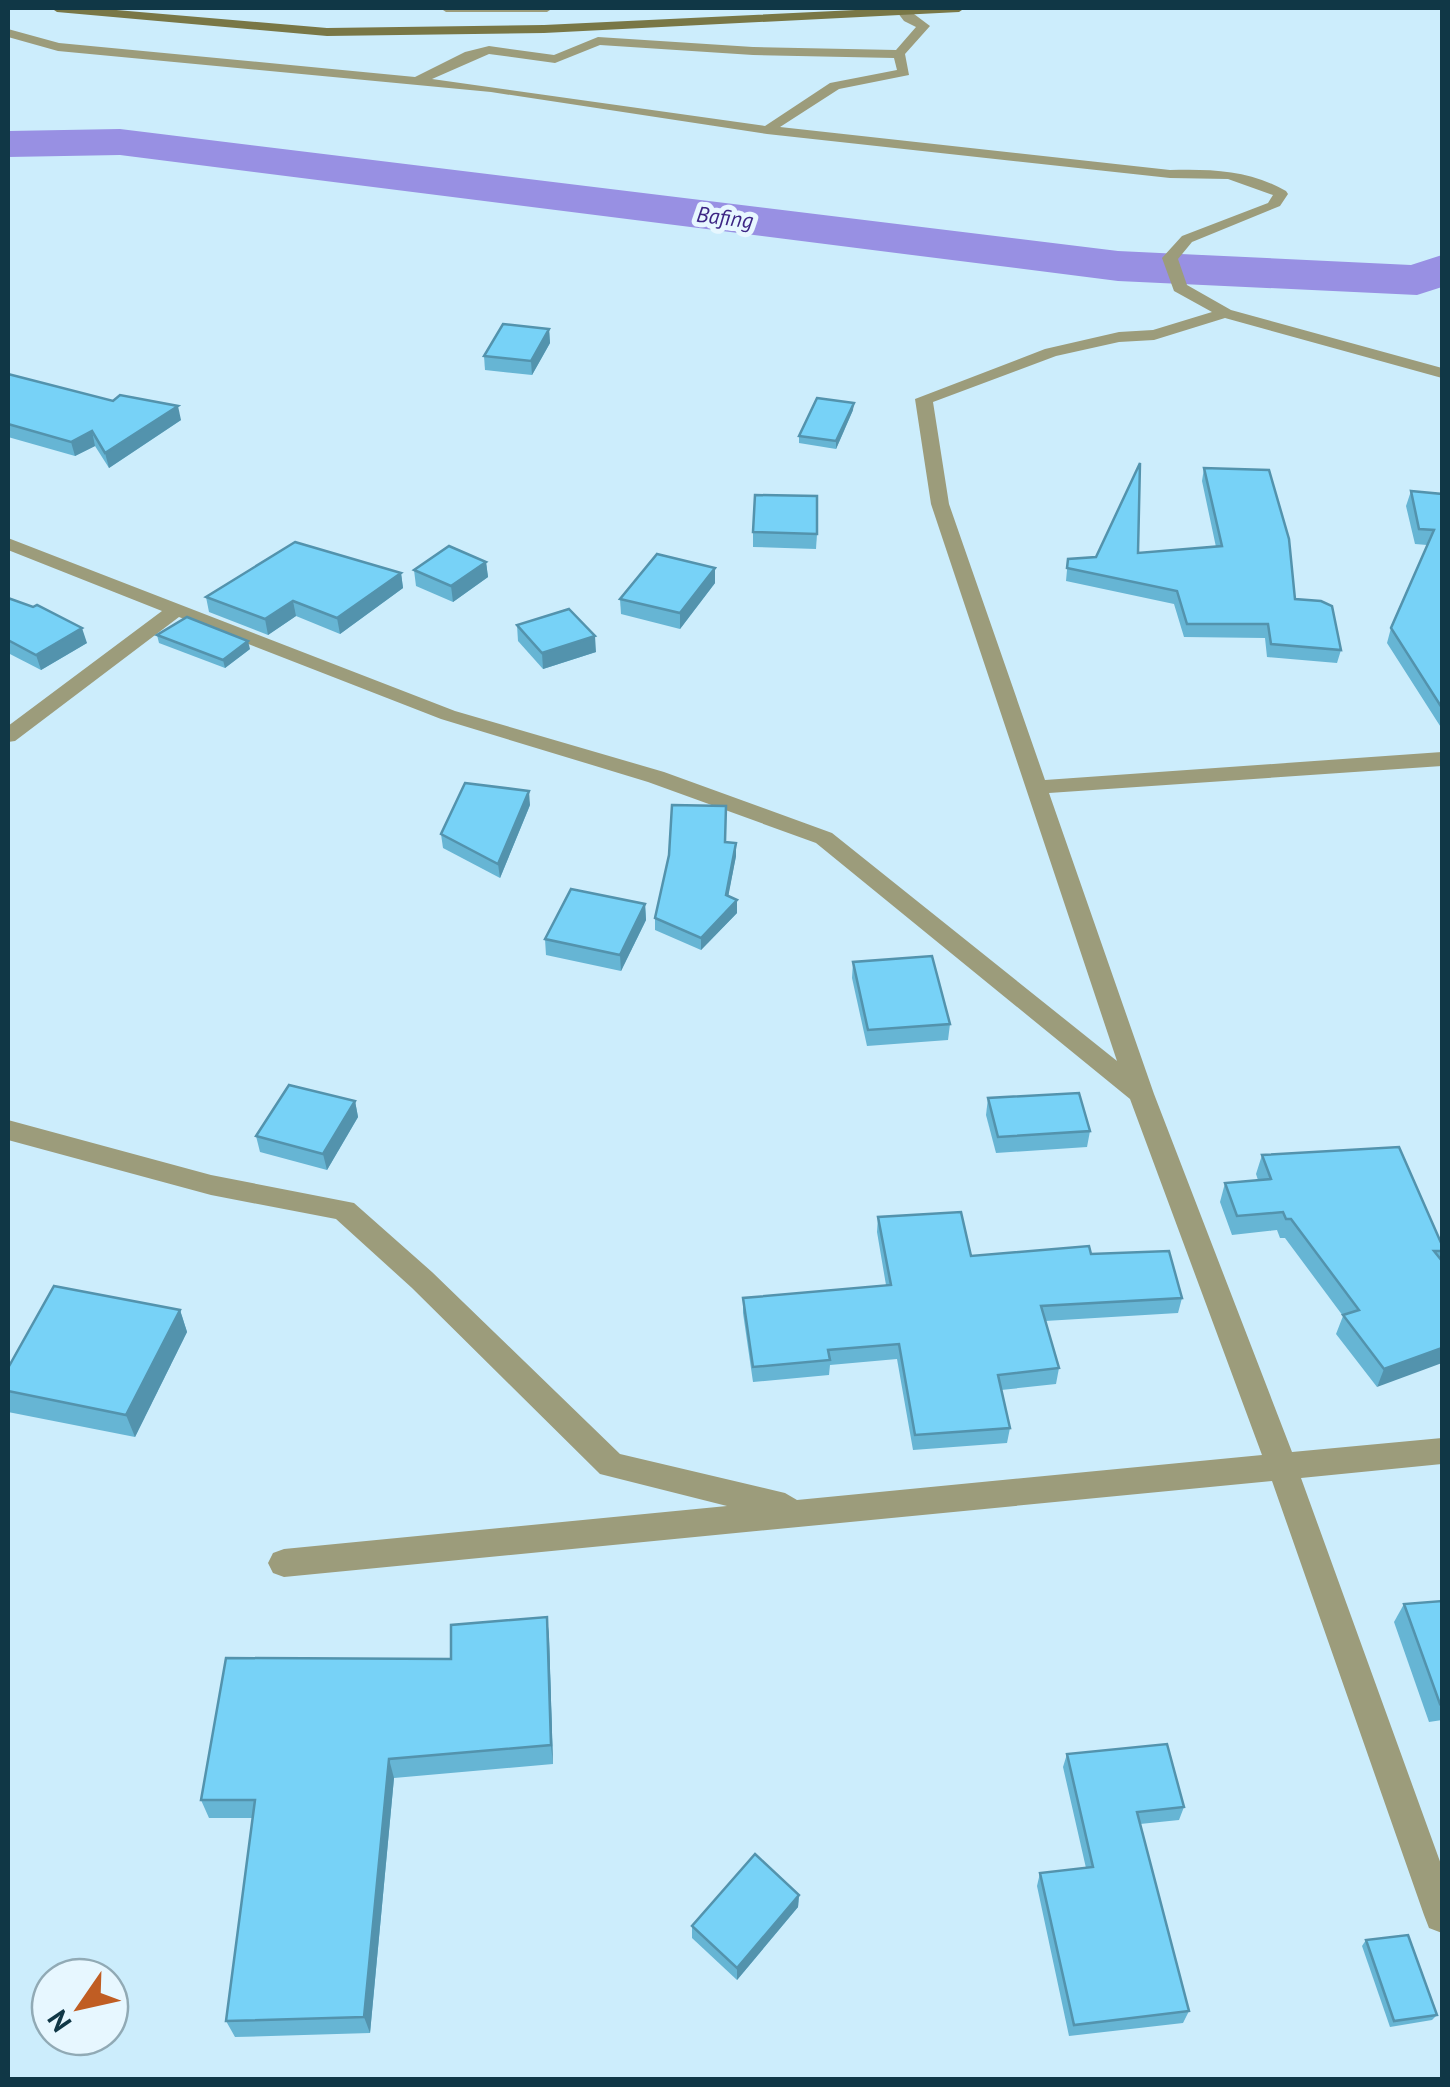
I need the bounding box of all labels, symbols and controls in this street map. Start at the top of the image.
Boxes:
water label: Bafing [695,200,755,234]
north arrow [30,1957,130,2057]
text: N [38,2003,79,2039]

